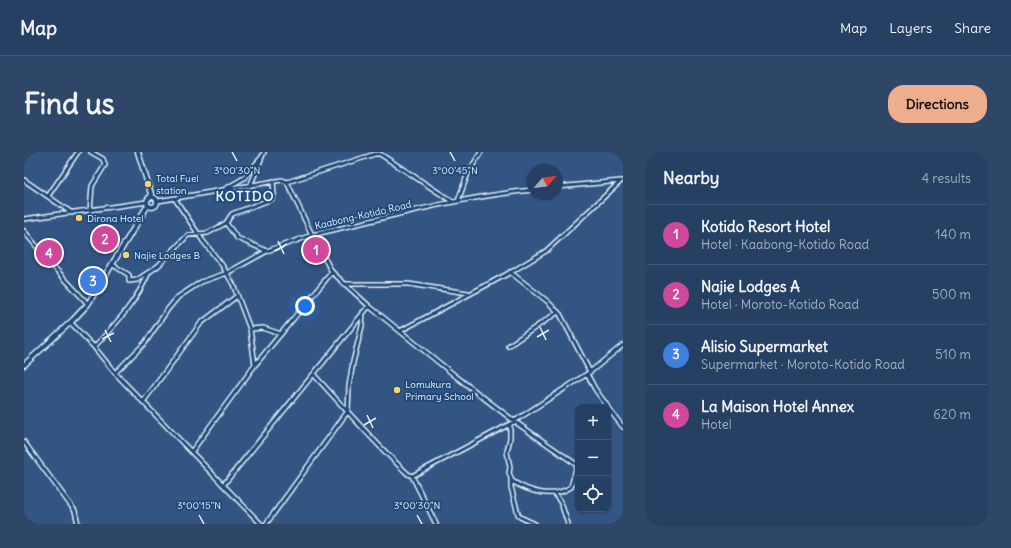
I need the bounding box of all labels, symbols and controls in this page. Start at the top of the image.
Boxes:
text: Map [20,16,57,40]
text: Map [840,19,867,37]
text: Layers [889,19,932,37]
text: Share [954,19,991,37]
button: Directions [888,85,987,123]
text: Find us [24,86,115,122]
text: 3°00'30"N [214,164,260,177]
text: 3°00'45"N [432,164,478,177]
north arrow [527,164,563,200]
text: Nearby [663,167,719,189]
text: 4 results [922,170,971,187]
place label: Total Fuel station [156,172,199,197]
marker: Total Fuel station [143,179,153,189]
district label: KOTIDO [216,187,274,205]
street label: Kaabong-Kotido Road [313,198,413,232]
place label: Dirona Hotel [87,212,143,225]
marker: Dirona Hotel [74,213,84,223]
text: Kotido Resort Hotel [701,217,830,236]
pin: 2 [92,224,118,254]
text: 1 [673,226,679,243]
text: 140 m [935,226,971,243]
pin: 1 [303,235,329,265]
text: Hotel · Kaabong-Kotido Road [701,236,869,253]
pin: 4 [36,238,62,268]
place label: Najie Lodges B [134,249,200,262]
marker: Najie Lodges B [121,250,131,260]
pin: 3 [80,266,106,296]
text: Najie Lodges A [701,277,800,296]
text: 2 [672,286,680,303]
text: 500 m [932,286,971,303]
your location [295,296,315,316]
text: Hotel · Moroto-Kotido Road [701,296,859,313]
text: Alisio Supermarket [701,337,828,356]
text: 3 [672,346,680,363]
text: 510 m [935,346,971,363]
text: Supermarket · Moroto-Kotido Road [701,356,905,373]
place label: Lomukura Primary School [405,378,474,403]
marker: Lomukura Primary School [392,385,402,395]
text: La Maison Hotel Annex [701,397,854,416]
map controls [575,404,611,512]
button: + [575,404,611,440]
text: 4 [672,406,680,423]
text: 620 m [933,406,971,423]
text: Hotel [701,416,732,433]
button: − [575,440,611,476]
button: locate [575,476,611,512]
text: 3°00'15"N [177,499,221,512]
text: 3°00'30"N [394,499,440,512]

